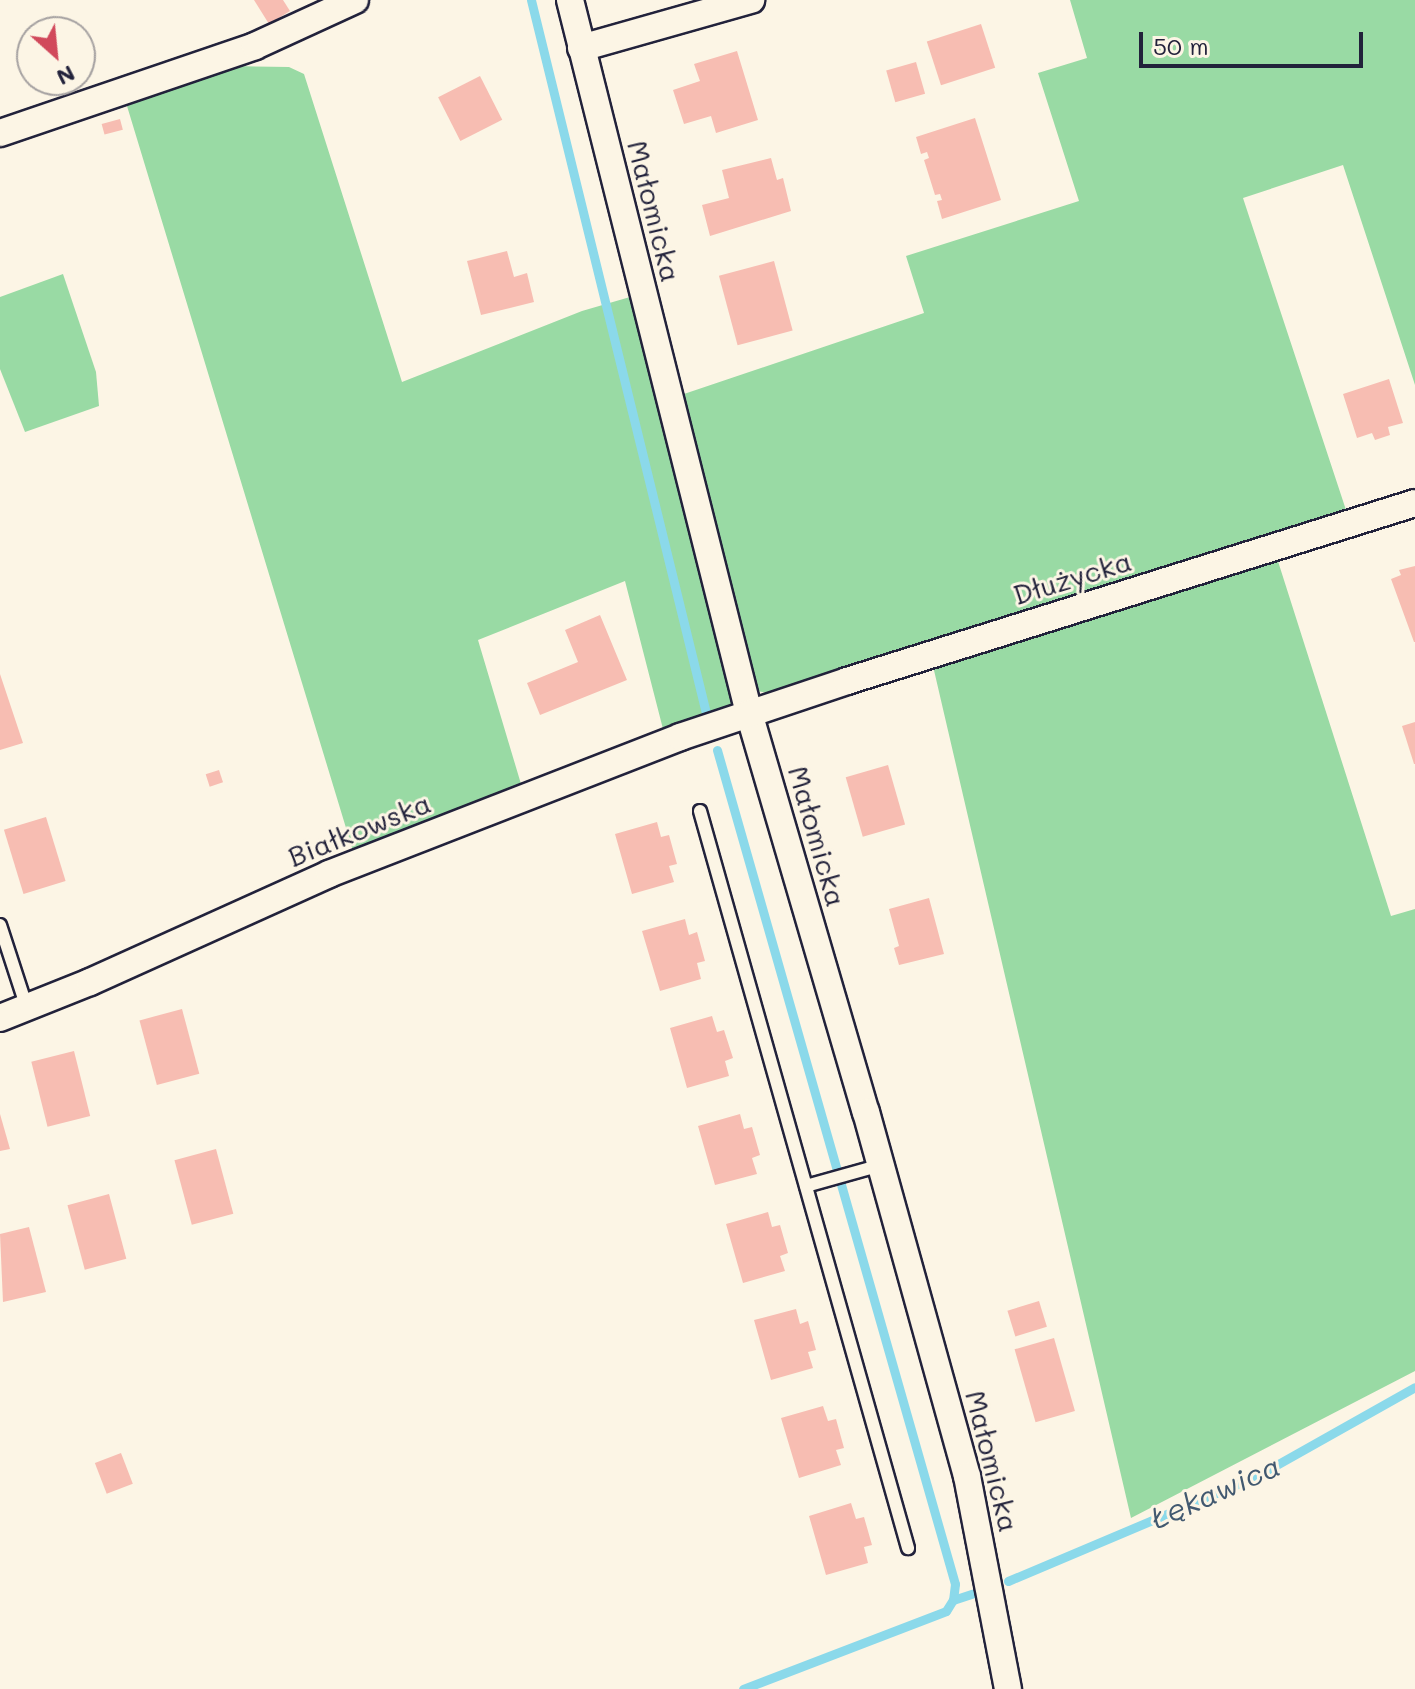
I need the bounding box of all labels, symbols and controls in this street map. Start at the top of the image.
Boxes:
north arrow [16,16,96,96]
scale bar [1143,16,1367,66]
text: 50 m [1153,30,1209,61]
text: N [52,59,80,93]
street label: Małomicka [621,137,689,285]
street label: Dłużycka [1009,543,1135,611]
street label: Małomicka [782,762,854,910]
street label: Białkowska [283,785,435,873]
street label: Małomicka [959,1387,1027,1535]
water label: Łękawica [1145,1447,1285,1535]

